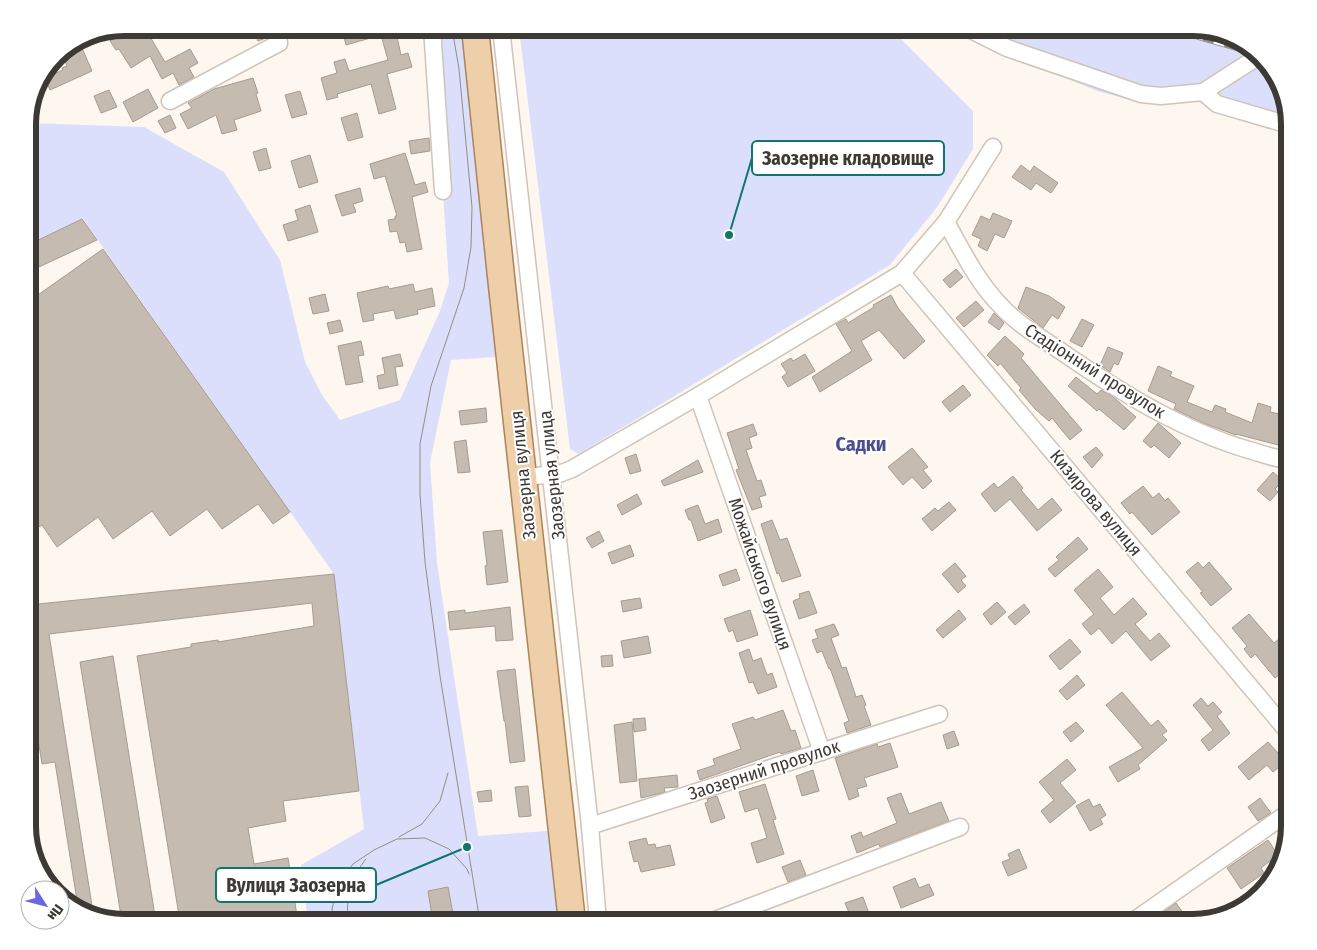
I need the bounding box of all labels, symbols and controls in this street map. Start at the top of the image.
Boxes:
callout: Заозерне кладовище [752,141,944,175]
text: Заозерне кладовище [761,147,934,170]
street label: Стадіонний провулок [1021,319,1170,424]
street label: Заозерна вулиця [505,409,541,541]
street label: Заозерная улица [534,409,570,541]
district label: Садки [835,432,887,456]
street label: Кизирова вулиця [1045,445,1147,561]
street label: Можайського вулиця [724,495,796,653]
street label: Заозерний провулок [685,735,843,805]
callout: Вулиця Заозерна [216,868,376,902]
text: Вулиця Заозерна [226,874,366,897]
north arrow [20,880,70,930]
text: Пн [44,901,67,924]

